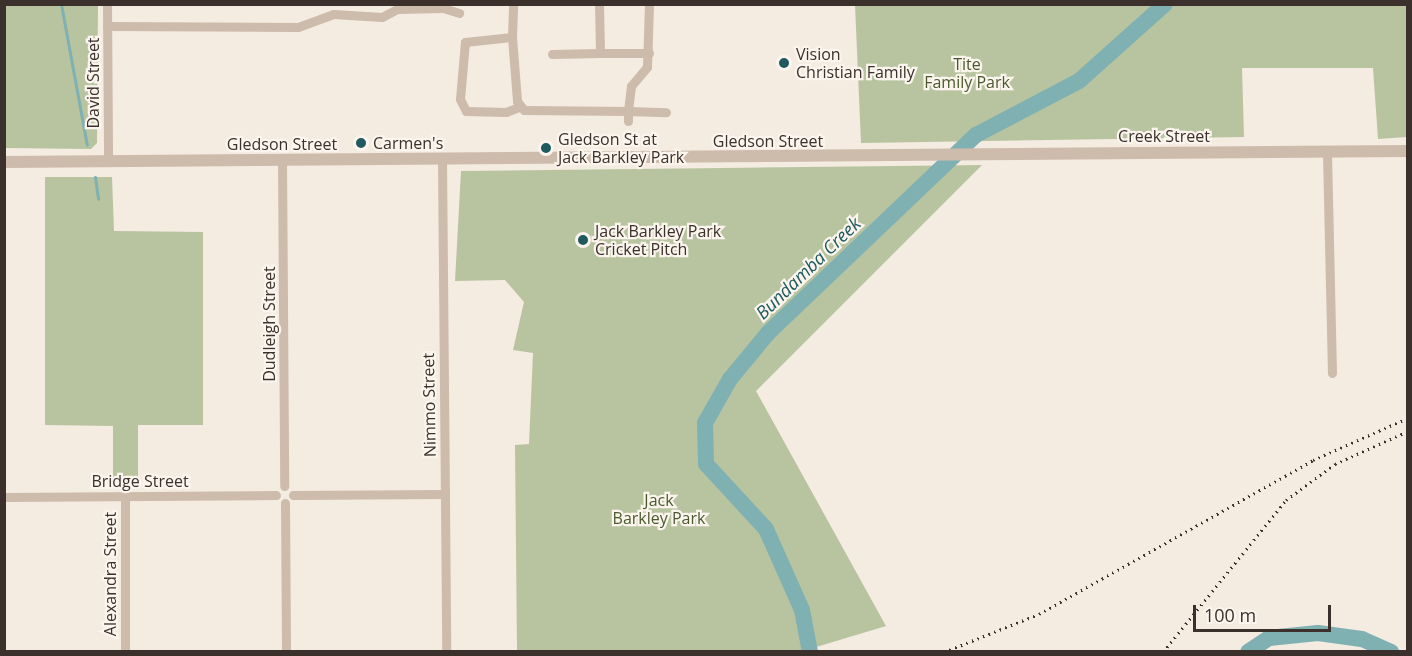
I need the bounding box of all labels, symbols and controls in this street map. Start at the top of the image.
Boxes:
street label: David Street [83,37,103,129]
place label: Vision Christian Family [796,44,915,82]
park label: Tite Family Park [924,54,1010,92]
marker: Vision Christian Family [777,56,791,70]
street label: Creek Street [1118,126,1210,146]
place label: Gledson St at Jack Barkley Park [558,129,684,167]
street label: Gledson Street [713,131,823,151]
place label: Carmen's [373,133,443,153]
street label: Gledson Street [227,134,337,154]
marker: Carmen's [354,136,368,150]
marker: Gledson St at Jack Barkley Park [539,141,553,155]
water label: Bundamba Creek [751,212,865,324]
place label: Jack Barkley Park Cricket Pitch [595,221,721,259]
marker: Jack Barkley Park Cricket Pitch [576,233,590,247]
street label: Dudleigh Street [259,266,279,382]
street label: Nimmo Street [418,353,440,457]
street label: Bridge Street [91,471,189,491]
park label: Jack Barkley Park [613,490,705,528]
street label: Alexandra Street [100,512,120,636]
scale bar [1196,593,1334,631]
text: 100 m [1204,603,1256,627]

